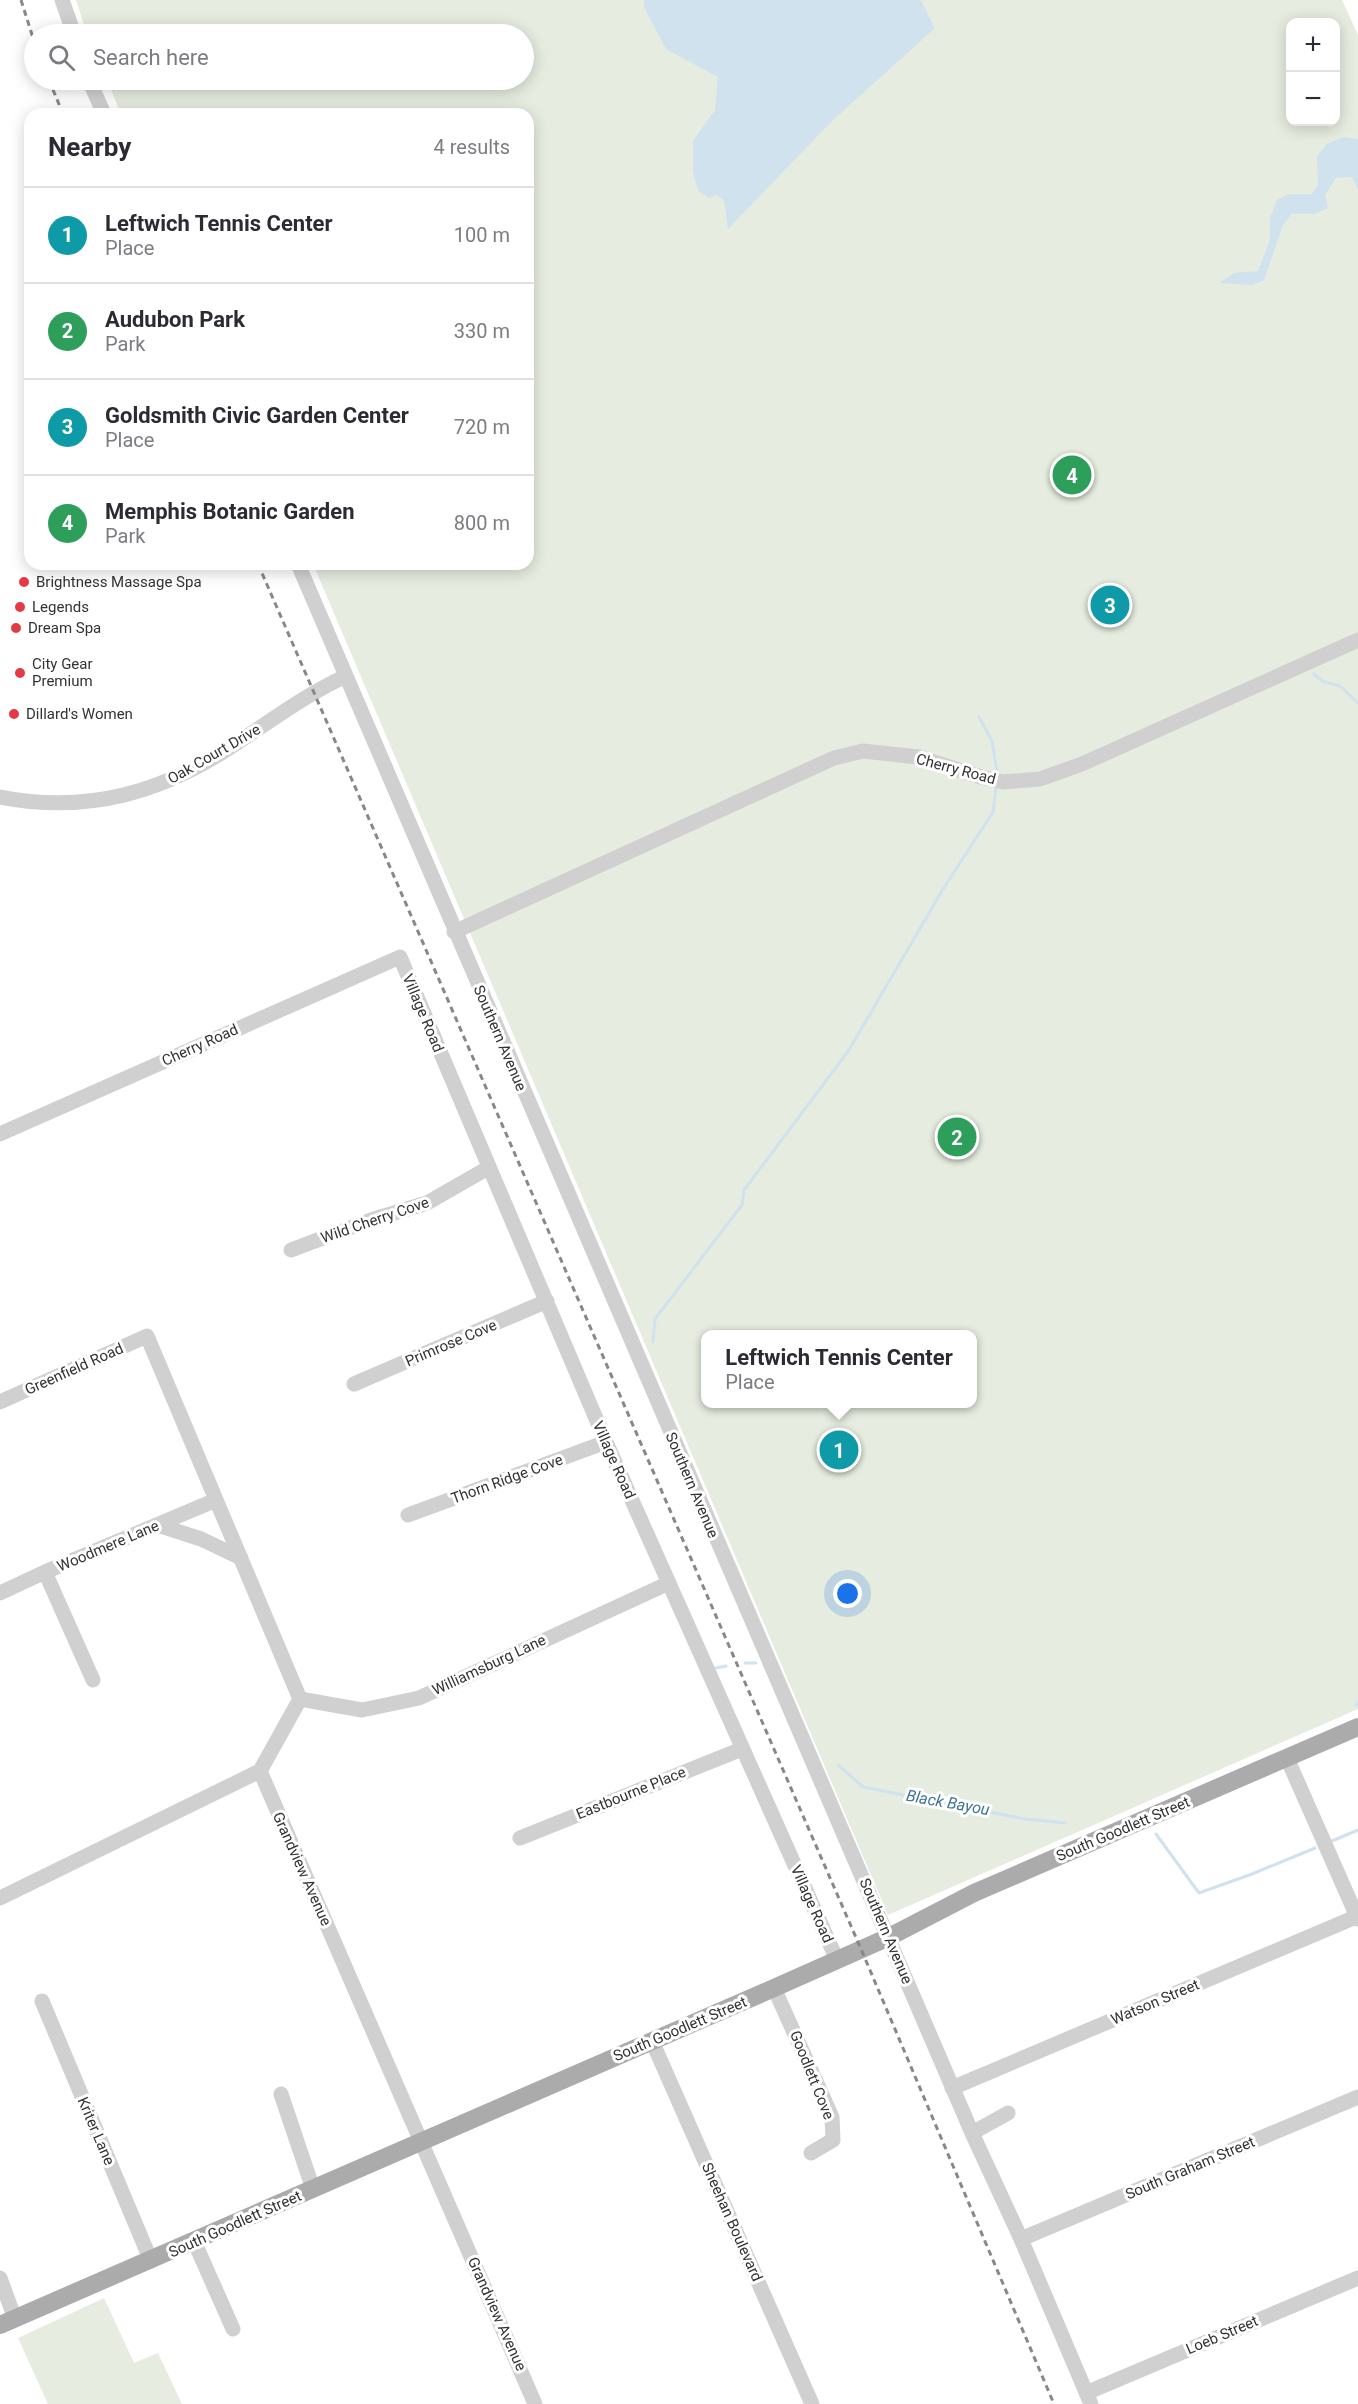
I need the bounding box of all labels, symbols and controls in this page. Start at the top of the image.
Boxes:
map controls [1286,18,1340,126]
button: + [1286,18,1340,72]
search box [24,24,534,90]
icon: search [45,41,78,74]
text: Search here [93,45,209,70]
button: − [1286,72,1340,126]
text: Nearby [48,132,131,162]
text: 4 results [434,135,510,159]
text: Leftwich Tennis Center [105,211,333,236]
text: 1 [62,223,73,247]
text: 100 m [454,223,510,247]
text: Place [105,236,154,260]
text: Audubon Park [105,307,245,332]
text: 2 [62,319,73,343]
text: 330 m [454,319,510,343]
text: Park [105,332,145,356]
text: Goldsmith Civic Garden Center [105,403,409,428]
text: 3 [62,415,73,439]
text: 720 m [454,415,510,439]
text: Place [105,428,154,452]
pin: 4 [1052,452,1092,498]
text: Memphis Botanic Garden [105,499,354,524]
text: 4 [62,511,73,535]
text: 800 m [454,511,510,535]
text: Park [105,524,145,548]
place label: Brightness Massage Spa [36,573,202,591]
marker: Brightness Massage Spa [17,575,31,589]
pin: 3 [1090,582,1130,628]
place label: Legends [32,598,89,616]
marker: Legends [13,600,27,614]
place label: Dream Spa [28,619,101,637]
marker: Dream Spa [9,621,23,635]
place label: City Gear Premium [32,655,93,690]
marker: City Gear Premium [13,666,27,680]
place label: Dillard's Women [26,705,133,723]
marker: Dillard's Women [7,707,21,721]
street label: Oak Court Drive [164,720,264,788]
street label: Cherry Road [914,750,998,788]
street label: Village Road [398,971,448,1055]
street label: Southern Avenue [470,982,530,1094]
street label: Cherry Road [159,1020,241,1070]
pin: 2 [938,1114,976,1160]
street label: Wild Cherry Cove [319,1193,431,1247]
street label: Primrose Cove [403,1316,499,1370]
popup [701,1330,977,1408]
street label: Greenfield Road [22,1339,126,1399]
text: Leftwich Tennis Center [725,1345,953,1370]
text: Place [725,1370,775,1394]
street label: Village Road [589,1418,639,1502]
pin: 1 [820,1428,858,1472]
street label: Southern Avenue [662,1429,722,1541]
street label: Thorn Ridge Cove [449,1450,565,1508]
street label: Woodmere Lane [54,1516,162,1576]
your location [833,1579,862,1608]
street label: Williamsburg Lane [429,1631,549,1699]
street label: Eastbourne Place [574,1763,689,1823]
water label: Black Bayou [905,1786,992,1819]
street label: South Goodlett Street [1054,1793,1192,1865]
street label: Grandview Avenue [269,1809,335,1929]
street label: Village Road [787,1862,837,1946]
street label: Southern Avenue [856,1875,916,1987]
street label: Watson Street [1108,1975,1202,2029]
street label: South Goodlett Street [611,1993,749,2065]
street label: Goodlett Cove [786,2028,838,2122]
street label: Kriter Lane [74,2094,118,2168]
street label: South Graham Street [1123,2133,1257,2203]
street label: Sheehan Boulevard [698,2160,766,2284]
street label: South Goodlett Street [166,2187,304,2261]
street label: Grandview Avenue [464,2254,530,2374]
street label: Loeb Street [1183,2312,1261,2358]

